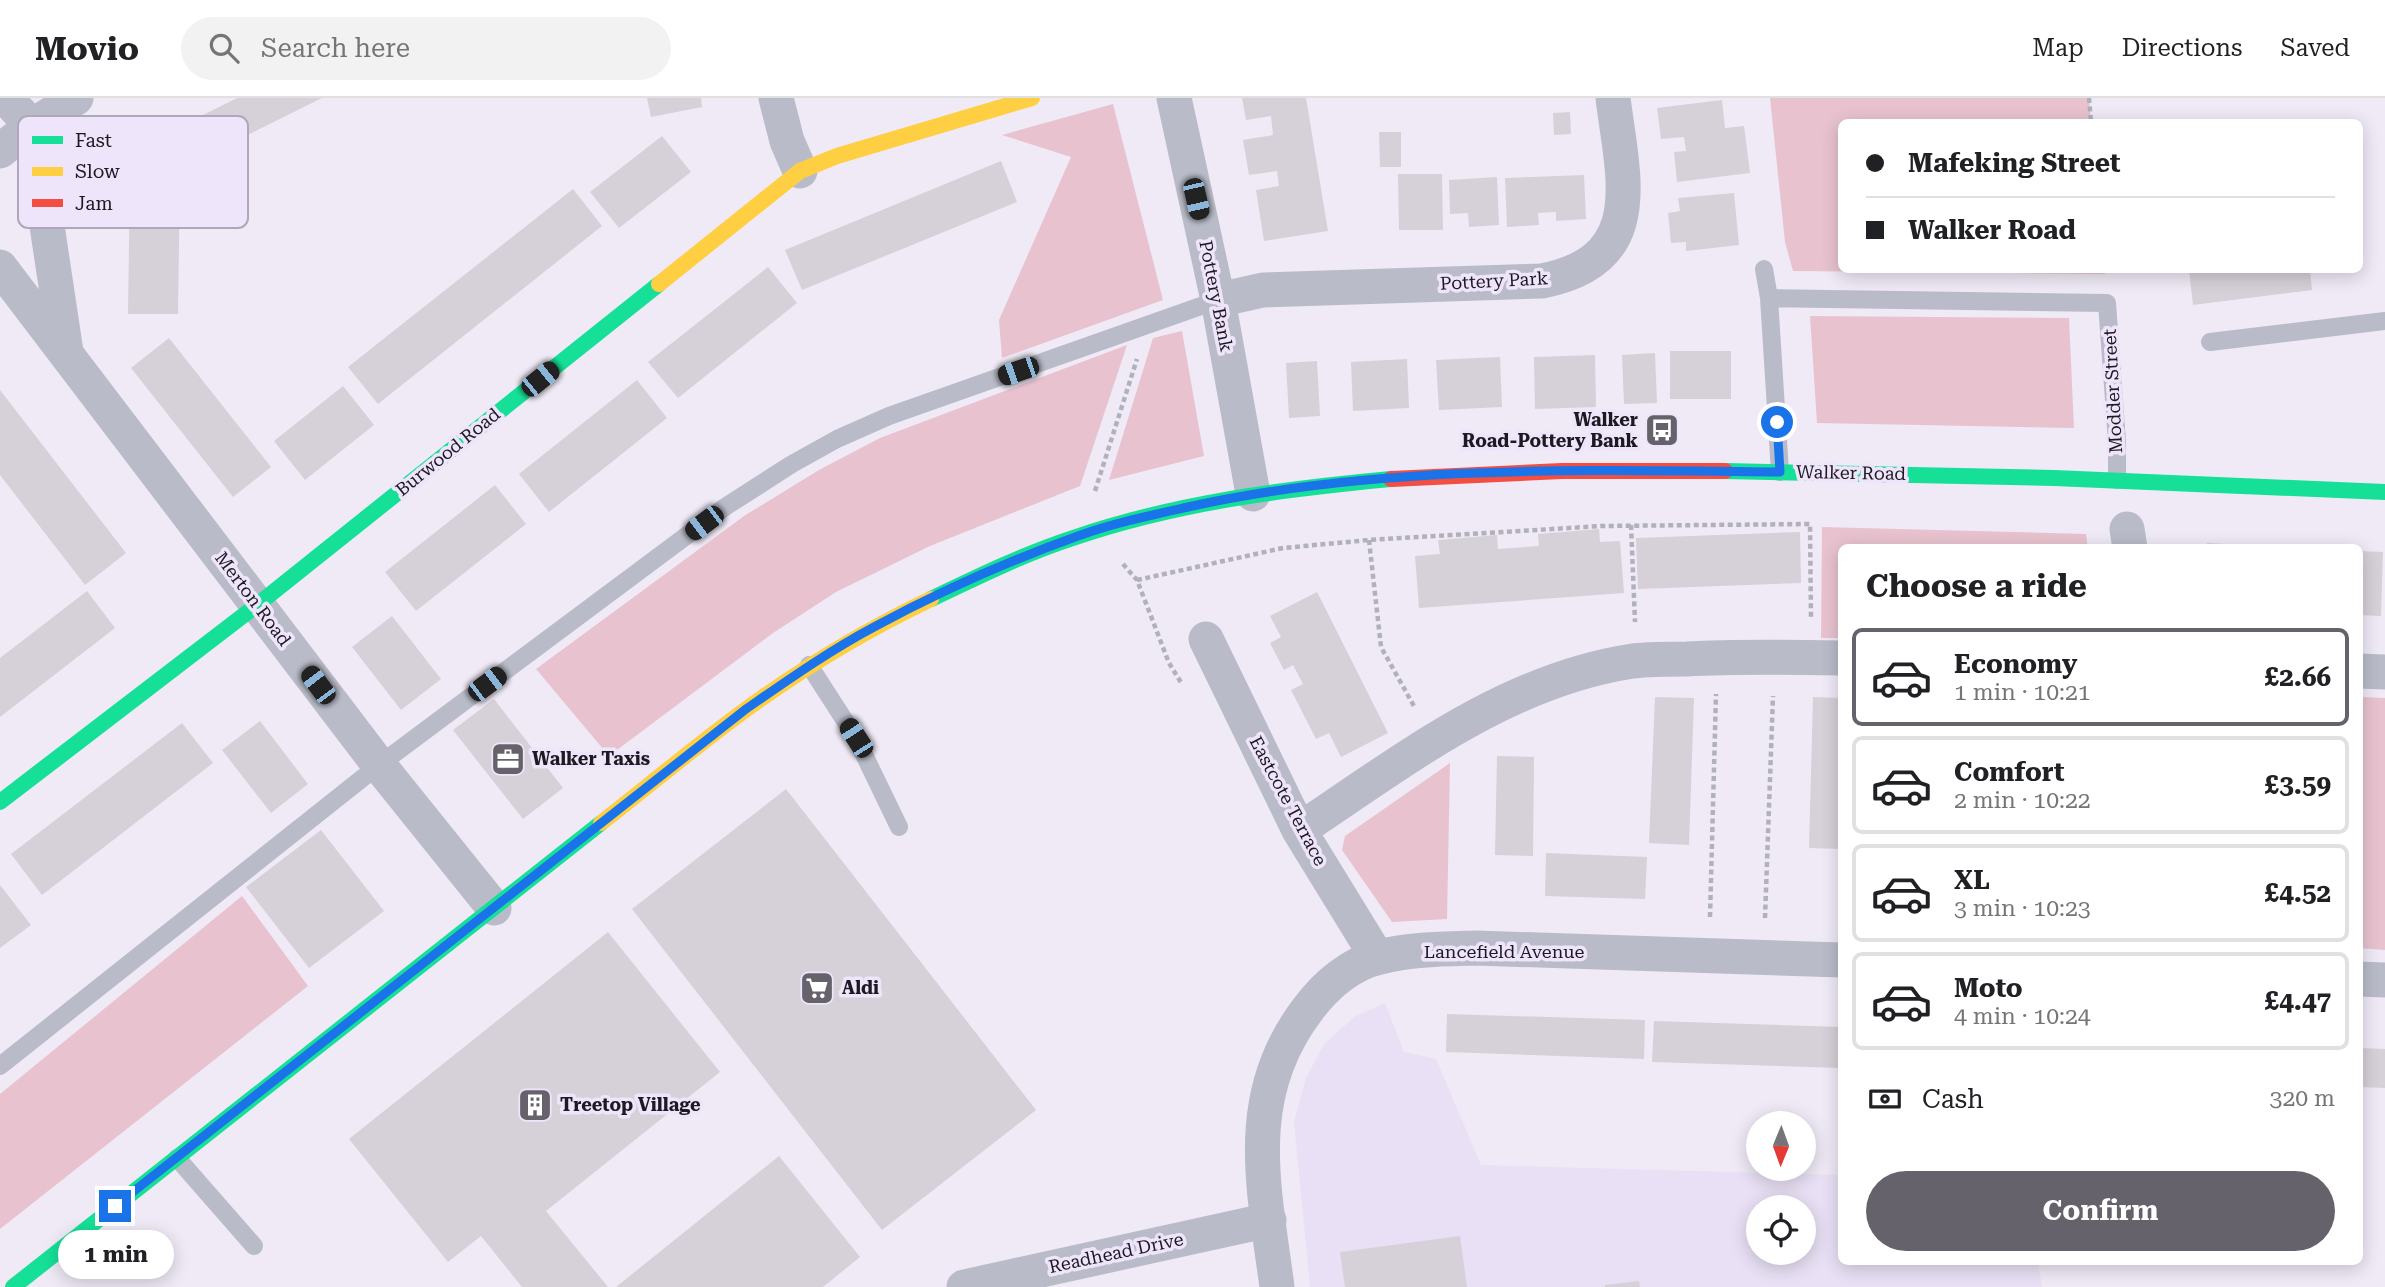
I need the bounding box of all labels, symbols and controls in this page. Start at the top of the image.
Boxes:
search box [181,17,671,80]
text: Movio [35,29,139,68]
icon: search [205,29,243,67]
text: Search here [261,33,410,63]
text: Map [2032,34,2084,62]
text: Directions [2122,34,2242,62]
text: Saved [2280,34,2350,62]
legend [18,116,248,228]
text: Fast [75,129,112,152]
text: Mafeking Street [1908,148,2121,178]
text: Slow [75,160,120,183]
car [1182,176,1211,222]
text: Jam [75,192,113,215]
text: Walker Road [1908,215,2076,245]
street label: Pottery Bank [1195,238,1238,353]
street label: Pottery Park [1439,267,1549,294]
street label: Modder Street [2099,328,2126,454]
car [995,354,1042,388]
car [518,358,563,400]
street label: Burwood Road [391,403,504,500]
route start [1761,406,1793,438]
place label: Walker Road-Pottery Bank [1462,409,1639,451]
bus stop icon: Walker Road-Pottery Bank [1643,411,1681,449]
street label: Walker Road [1796,461,1907,484]
car [681,502,728,544]
street label: Merton Road [211,547,296,650]
text: Choose a ride [1866,567,2087,605]
icon: car [1870,646,1933,709]
text: Economy [1954,649,2077,679]
car [297,662,340,708]
text: £2.66 [2265,662,2331,692]
car [464,663,511,705]
text: 1 min · 10:21 [1954,679,2091,706]
car [836,715,877,761]
street label: Eastcote Terrace [1245,733,1331,869]
office icon: Walker Taxis [489,740,527,778]
place label: Walker Taxis [532,748,650,769]
icon: car [1870,754,1933,817]
text: Comfort [1954,757,2064,787]
text: £3.59 [2265,770,2331,800]
text: 2 min · 10:22 [1954,787,2091,814]
icon: car [1870,862,1933,925]
text: XL [1954,865,1990,895]
text: £4.52 [2265,878,2331,908]
text: 3 min · 10:23 [1954,895,2091,922]
street label: Lancefield Avenue [1424,941,1584,962]
supermarket icon: Aldi [798,969,836,1007]
icon: car [1870,970,1933,1033]
text: Moto [1954,973,2023,1003]
place label: Aldi [842,977,879,998]
text: £4.47 [2265,986,2331,1016]
text: 4 min · 10:24 [1954,1003,2091,1030]
icon: cash [1866,1080,1904,1118]
text: Cash [1922,1084,1984,1114]
text: 320 m [2270,1085,2335,1112]
building icon: Treetop Village [516,1086,554,1124]
place label: Treetop Village [560,1094,701,1115]
north arrow [1746,1111,1816,1181]
map controls [1746,1111,1816,1265]
button: Confirm [1866,1171,2335,1251]
route end [99,1190,131,1222]
button: locate [1746,1195,1816,1265]
street label: Readhead Drive [1047,1228,1185,1277]
callout: 1 min [57,1230,173,1280]
text: 1 min [84,1241,148,1268]

